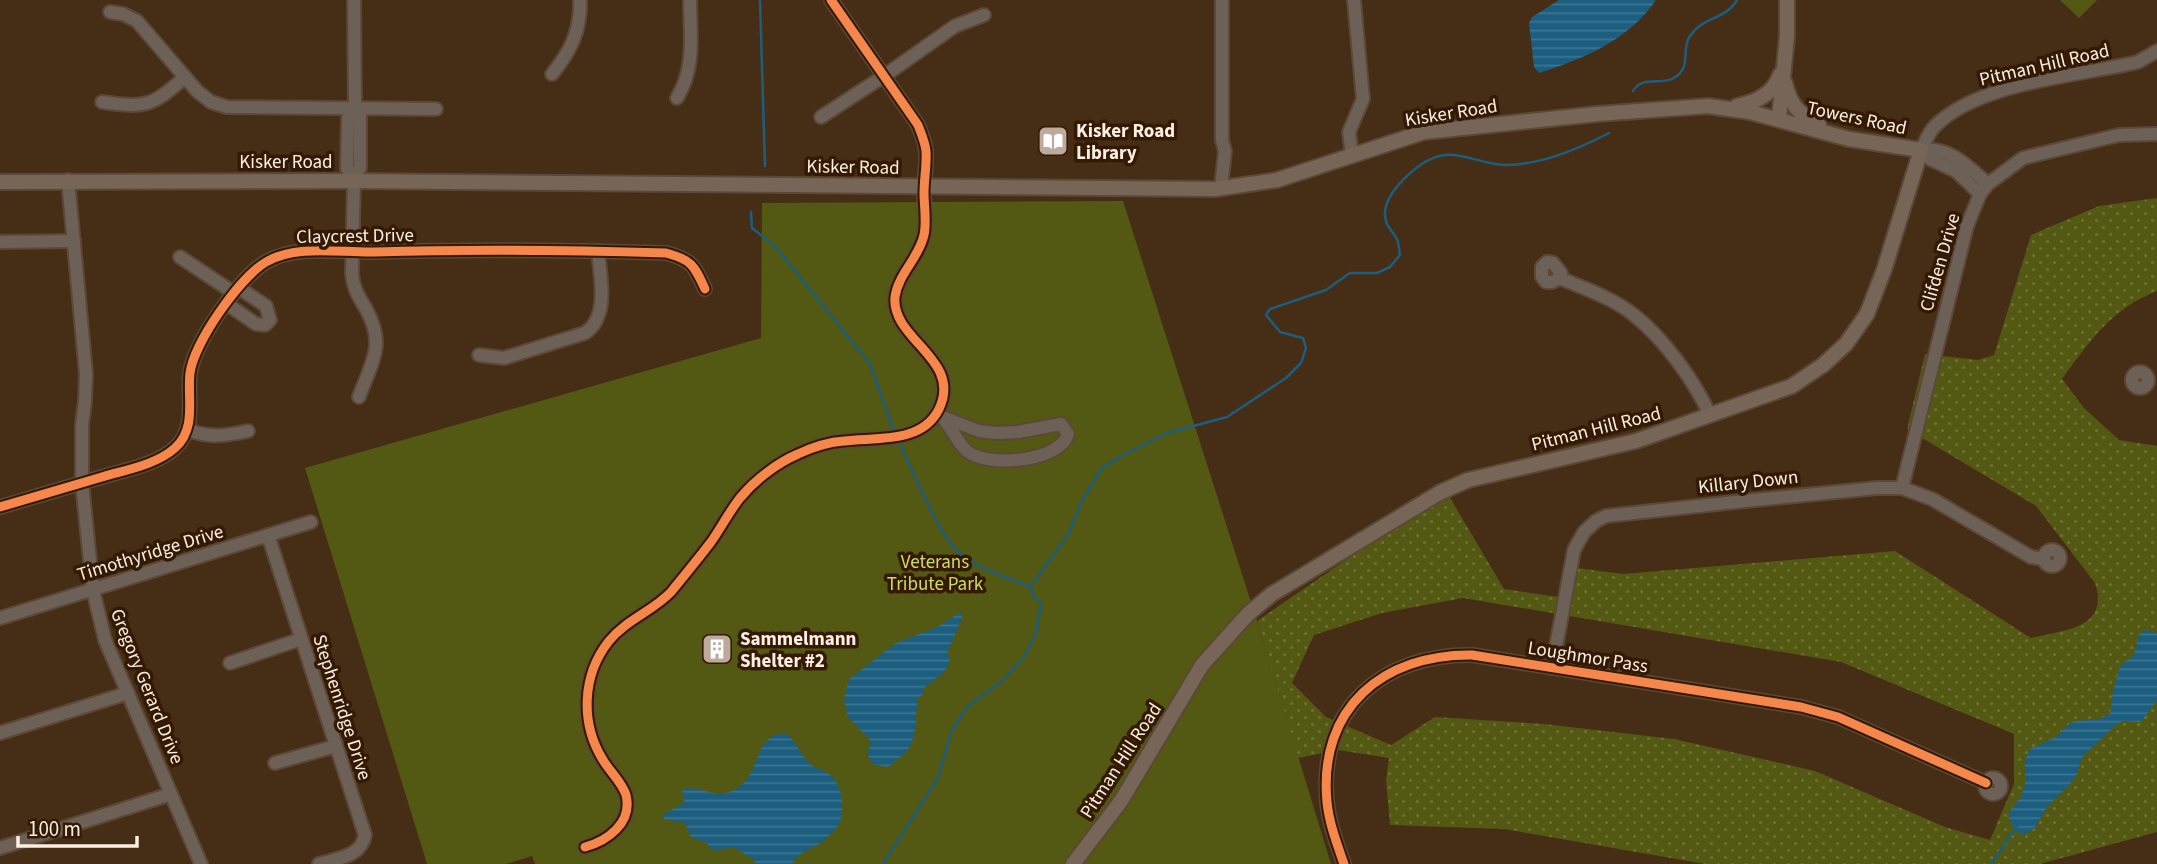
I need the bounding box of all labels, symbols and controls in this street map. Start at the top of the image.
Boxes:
street label: Pitman Hill Road [1977,37,2112,94]
street label: Kisker Road [1403,93,1499,134]
street label: Towers Road [1804,95,1909,142]
place label: Kisker Road Library [1076,118,1175,167]
library icon: Kisker Road Library [1036,124,1070,158]
street label: Kisker Road [239,149,333,176]
street label: Kisker Road [806,153,900,182]
street label: Clifden Drive [1914,210,1967,315]
street label: Claycrest Drive [296,222,414,251]
street label: Pitman Hill Road [1529,400,1664,459]
street label: Killary Down [1697,464,1800,501]
street label: Timothyridge Drive [74,518,227,589]
park label: Veterans Tribute Park [887,549,984,598]
street label: Gregory Gerard Drive [103,605,190,768]
place label: Sammelmann Shelter #2 [740,626,856,675]
street label: Stephenridge Drive [305,631,378,784]
building icon: Sammelmann Shelter #2 [700,632,734,666]
street label: Loughmor Pass [1526,635,1650,680]
street label: Pitman Hill Road [1074,698,1169,824]
scale bar [18,804,136,848]
text: 100 m [28,814,81,844]

